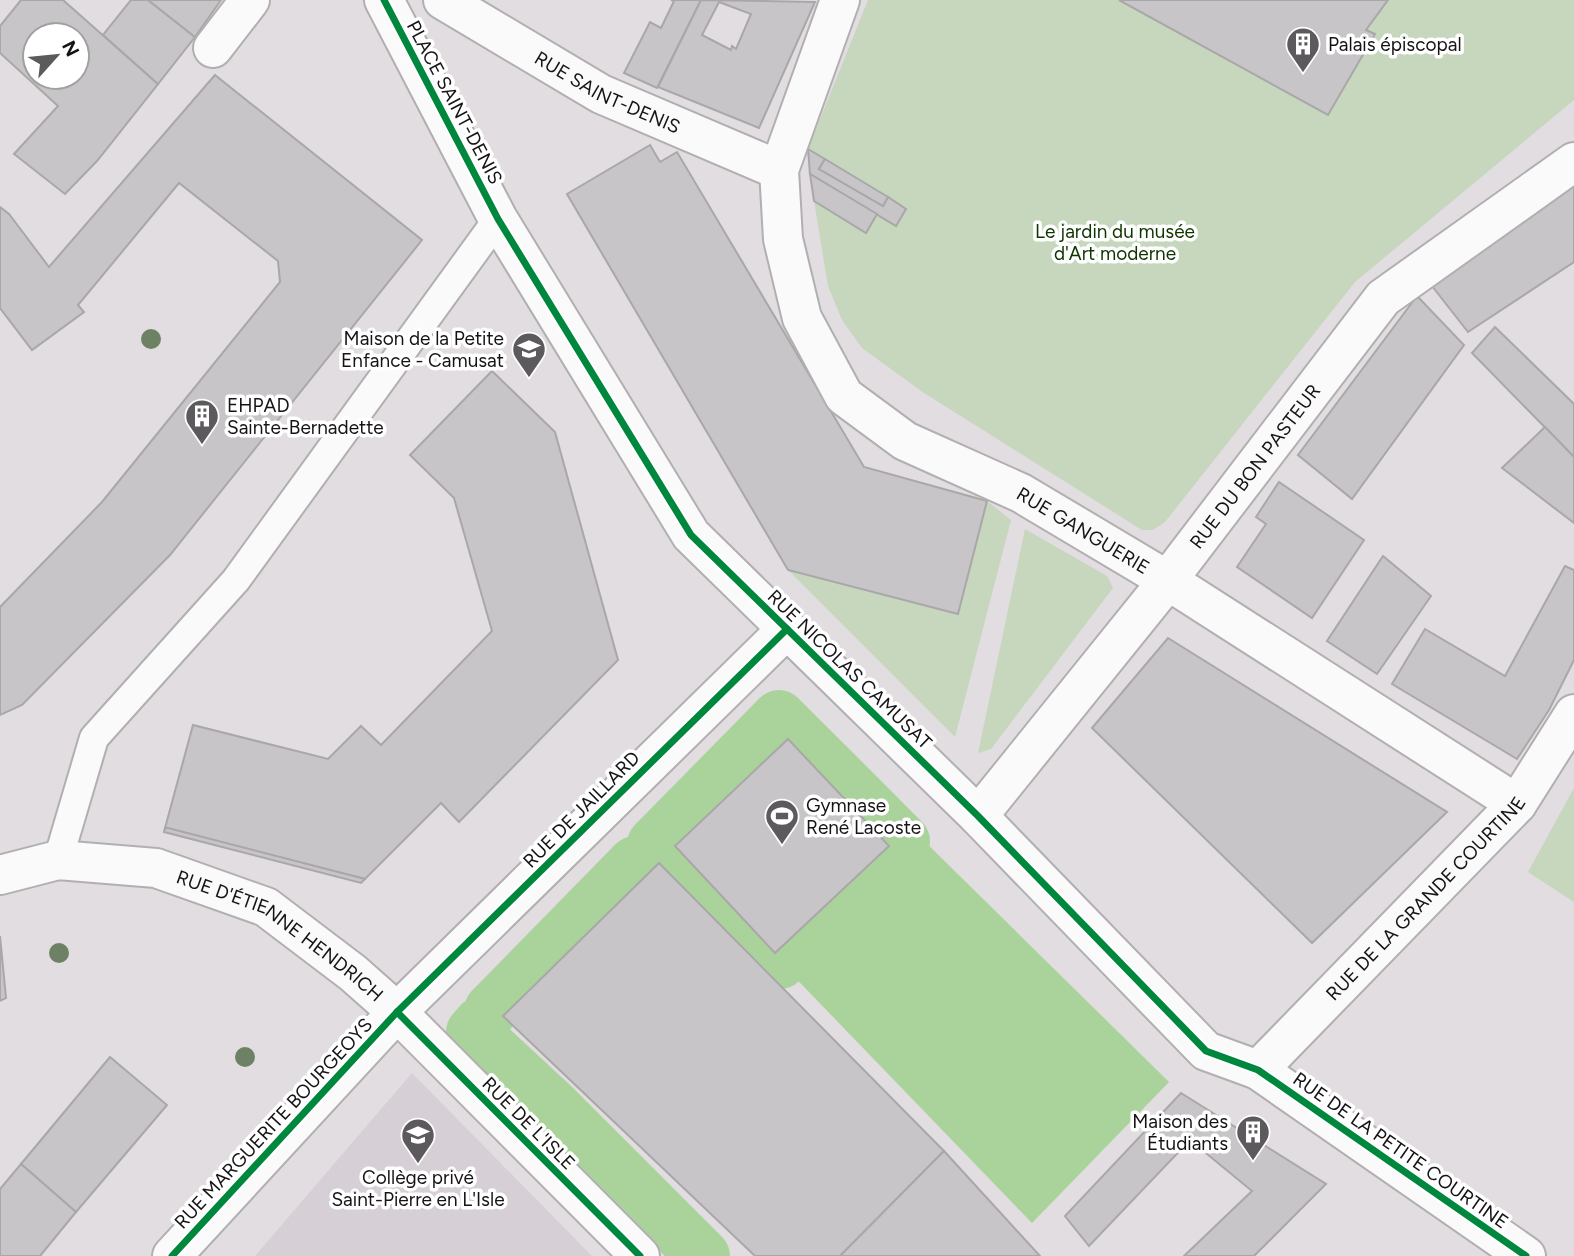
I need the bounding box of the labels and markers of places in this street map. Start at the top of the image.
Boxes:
building icon: Palais épiscopal [1284,25,1322,74]
place label: Palais épiscopal [1328,33,1462,56]
place label: Maison de la Petite Enfance - Camusat [341,327,504,372]
school or university icon: Maison de la Petite Enfance - Camusat [510,330,548,379]
place label: EHPAD Sainte-Bernadette [227,394,384,439]
building icon: EHPAD Sainte-Bernadette [183,397,221,446]
place label: Gymnase René Lacoste [806,794,921,839]
sports icon: Gymnase René Lacoste [763,797,801,846]
place label: Maison des Étudiants [1132,1110,1228,1155]
building icon: Maison des Étudiants [1234,1113,1272,1162]
school or university icon: Collège privé Saint-Pierre en L'Isle [399,1116,437,1165]
place label: Collège privé Saint-Pierre en L'Isle [331,1166,505,1211]

